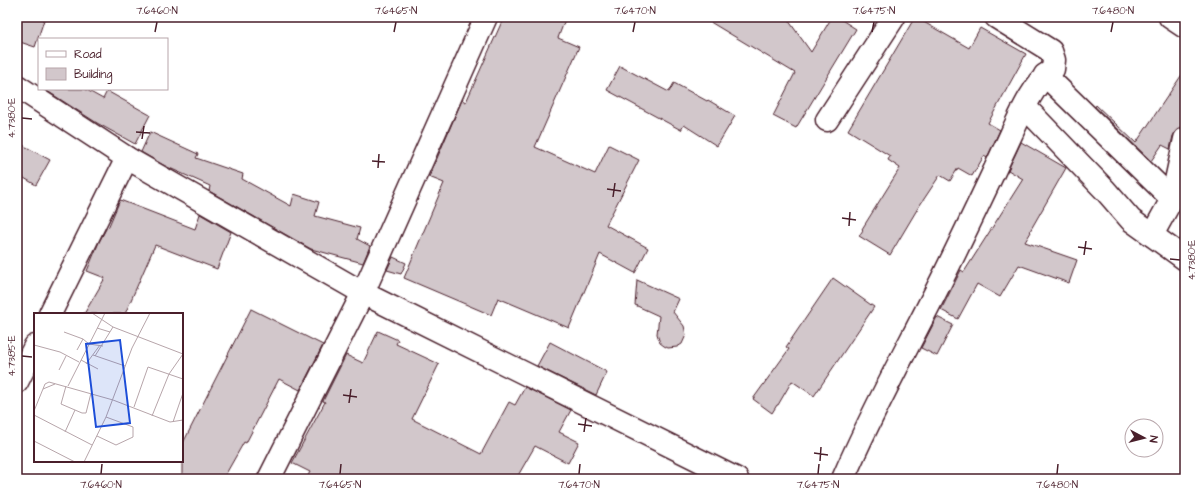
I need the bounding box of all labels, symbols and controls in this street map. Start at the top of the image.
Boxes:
text: 7.6460°N [136,4,178,18]
text: 7.6465°N [375,4,417,18]
text: 7.6470°N [614,4,656,18]
text: 7.6475°N [853,4,895,18]
text: 7.6480°N [1092,4,1134,18]
legend [38,38,168,90]
text: Road [74,46,102,63]
text: Building [74,66,112,84]
text: 4.7380°E [5,98,19,138]
text: 4.7380°E [1185,240,1199,280]
inset map [34,313,183,462]
text: 4.7385°E [5,335,19,377]
north arrow [1124,418,1164,458]
text: N [1146,435,1161,444]
text: 7.6460°N [80,478,122,492]
text: 7.6465°N [319,478,361,492]
text: 7.6470°N [558,478,600,492]
text: 7.6475°N [797,478,839,492]
text: 7.6480°N [1036,478,1078,492]

